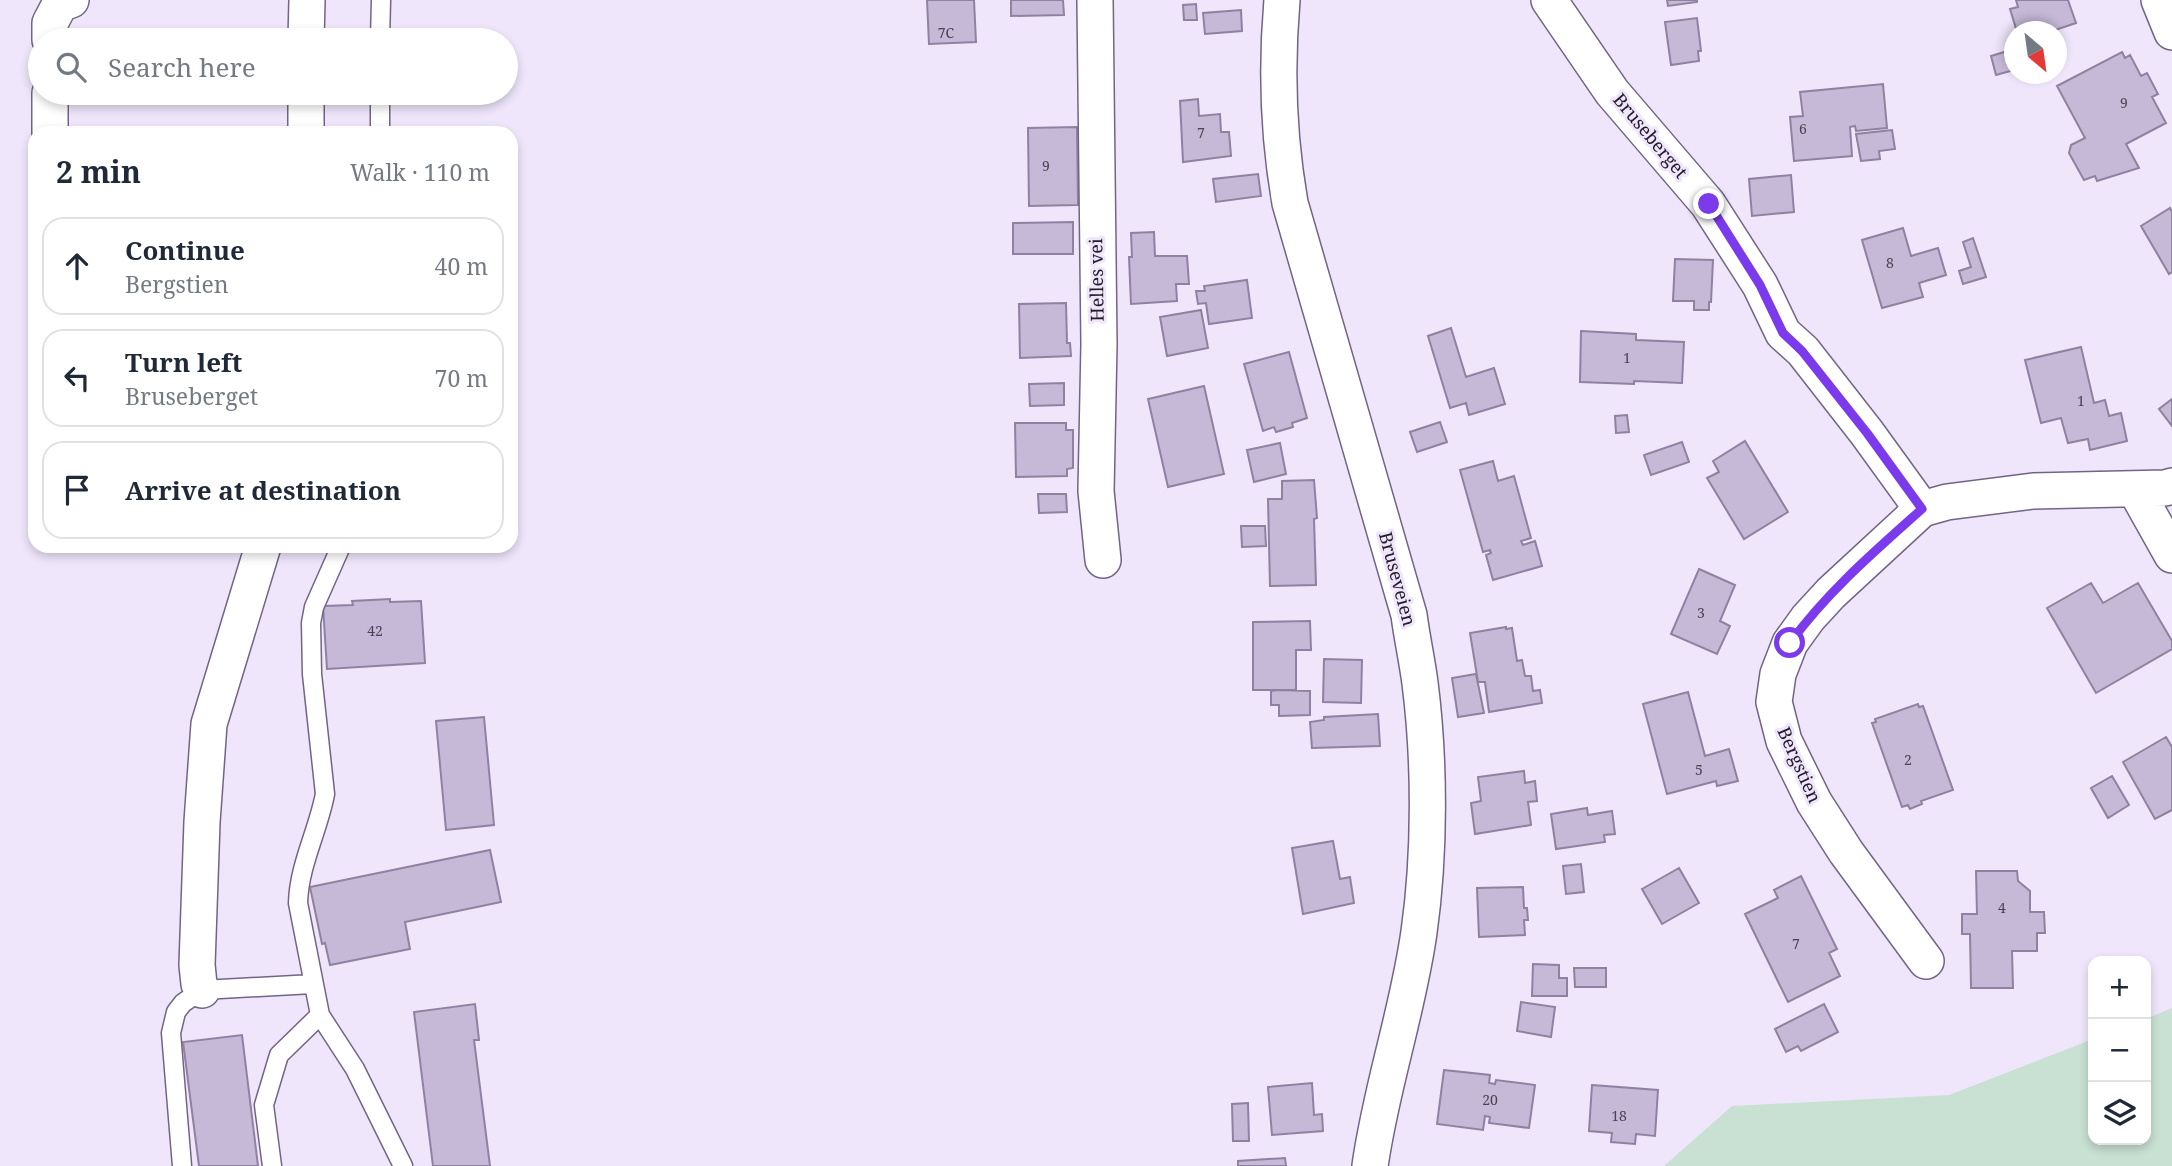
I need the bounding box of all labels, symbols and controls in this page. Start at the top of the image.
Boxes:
north arrow [2004,21,2067,84]
house number: 7C [938,23,955,42]
search box [28,28,518,105]
icon: search [52,48,90,86]
text: Search here [108,49,256,85]
street label: Bruseberget [1608,88,1693,183]
house number: 9 [2120,93,2128,112]
house number: 6 [1799,119,1807,138]
house number: 7 [1197,123,1205,142]
text: 2 min [56,151,141,192]
text: Walk · 110 m [350,156,490,188]
house number: 9 [1042,156,1050,175]
route end [1693,188,1724,219]
text: Continue [125,232,245,268]
street label: Helles vei [1083,238,1109,322]
icon: ahead [58,247,96,285]
text: 40 m [435,250,488,282]
house number: 8 [1886,253,1894,272]
text: Bergstien [125,268,229,300]
text: Turn left [125,344,242,380]
house number: 1 [1623,348,1631,367]
icon: left [58,359,96,397]
text: 70 m [435,362,488,394]
text: Bruseberget [125,380,258,412]
house number: 1 [2077,391,2085,410]
icon: arrive [58,471,96,509]
text: Arrive at destination [125,472,401,508]
street label: Bruseveien [1374,529,1422,629]
house number: 3 [1697,603,1705,622]
house number: 42 [367,621,383,640]
route start [1774,627,1805,658]
street label: Bergstien [1772,723,1828,807]
house number: 2 [1904,750,1912,769]
house number: 5 [1695,760,1703,779]
house number: 4 [1998,898,2006,917]
house number: 7 [1792,934,1800,953]
map controls [2088,956,2151,1145]
button: + [2088,956,2151,1019]
button: − [2088,1019,2151,1082]
button: layers [2088,1082,2151,1145]
house number: 20 [1482,1090,1498,1109]
house number: 18 [1611,1106,1627,1125]

